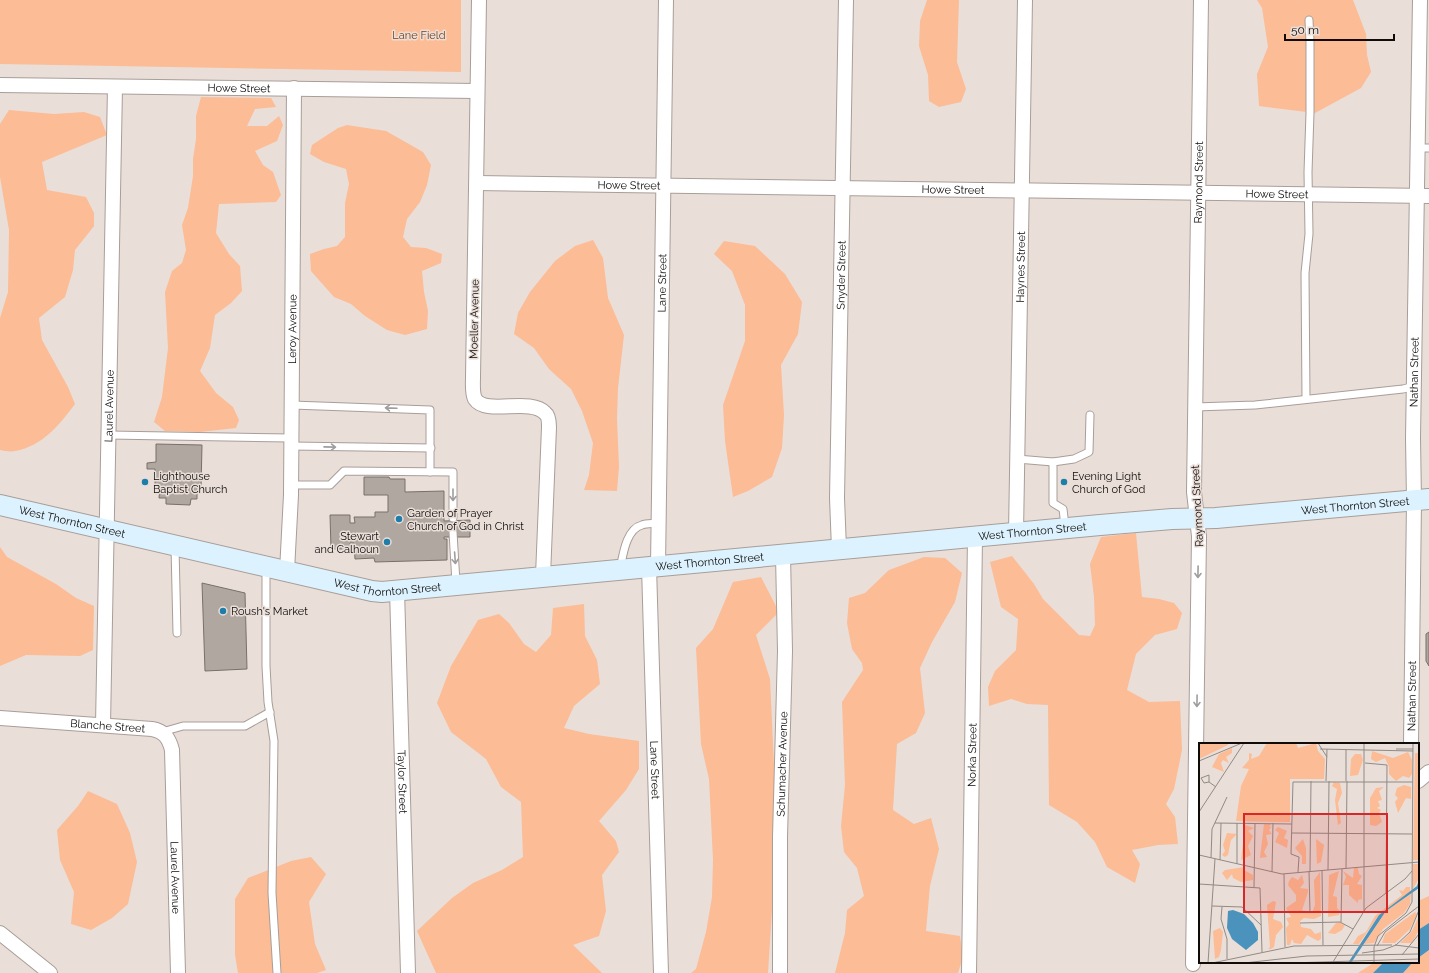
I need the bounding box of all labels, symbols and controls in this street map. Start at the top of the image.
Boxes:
scale bar [1285,16,1394,42]
text: 50 m [1291,23,1319,37]
park label: Lane Field [392,29,446,42]
street label: Howe Street [207,82,271,95]
street label: Raymond Street [1192,141,1206,224]
street label: Howe Street [597,179,661,193]
street label: Howe Street [921,183,985,197]
street label: Howe Street [1245,187,1309,201]
street label: Haynes Street [1014,231,1028,303]
street label: Snyder Street [834,240,849,310]
street label: Lane Street [656,253,669,312]
street label: Moeller Avenue [467,279,482,359]
street label: Leroy Avenue [286,294,299,364]
street label: Nathan Street [1407,336,1422,407]
street label: Laurel Avenue [102,369,117,443]
one-way arrow [385,405,398,412]
one-way arrow [323,443,336,450]
street label: Raymond Street [1189,464,1206,547]
place label: Lighthouse Baptist Church [153,470,228,496]
place label: Evening Light Church of God [1072,470,1145,496]
marker: Lighthouse Baptist Church [140,477,150,487]
marker: Evening Light Church of God [1059,477,1069,487]
one-way arrow [449,488,457,501]
street label: West Thornton Street [1301,495,1410,517]
street label: West Thornton Street [18,504,127,541]
place label: Garden of Prayer Church of God in Christ [407,507,524,533]
marker: Garden of Prayer Church of God in Christ [394,514,404,524]
street label: West Thornton Street [978,520,1087,543]
place label: Stewart and Calhoun [315,530,379,556]
marker: Stewart and Calhoun [382,537,392,547]
street label: West Thornton Street [655,550,765,573]
one-way arrow [451,551,458,564]
one-way arrow [1195,565,1202,578]
street label: West Thornton Street [332,576,442,599]
place label: Roush's Market [231,605,308,618]
marker: Roush's Market [218,606,228,616]
street label: Nathan Street [1405,660,1419,731]
one-way arrow [1193,694,1200,707]
street label: Schumacher Avenue [775,711,790,817]
street label: Blanche Street [70,717,146,736]
street label: Norka Street [966,723,979,787]
street label: Lane Street [647,740,662,800]
inset map [1199,743,1419,963]
street label: Taylor Street [395,750,409,814]
street label: Laurel Avenue [167,841,182,915]

